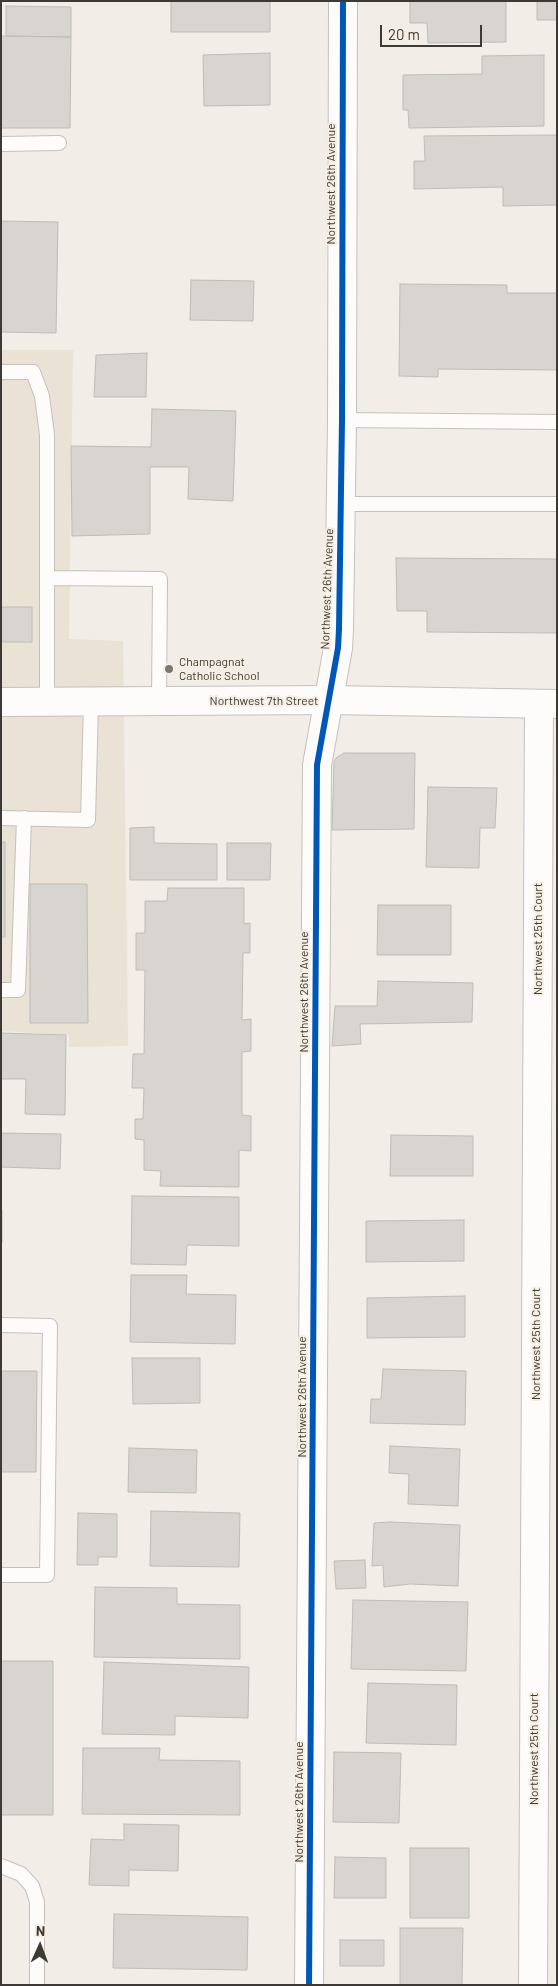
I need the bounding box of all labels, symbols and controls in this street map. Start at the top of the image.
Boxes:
scale bar [383,15,486,47]
text: 20 m [388,25,420,43]
street label: Northwest 26th Avenue [324,123,338,245]
street label: Northwest 26th Avenue [318,528,336,650]
place label: Champagnat Catholic School [179,655,260,683]
marker: Champagnat Catholic School [163,663,175,675]
street label: Northwest 7th Street [210,694,318,708]
street label: Northwest 25th Court [531,883,545,995]
street label: Northwest 26th Avenue [297,931,311,1053]
street label: Northwest 25th Court [529,1288,543,1400]
street label: Northwest 26th Avenue [295,1336,309,1458]
street label: Northwest 25th Court [527,1693,541,1805]
street label: Northwest 26th Avenue [292,1741,306,1863]
north arrow [15,1921,65,1971]
text: N [36,1922,45,1939]

